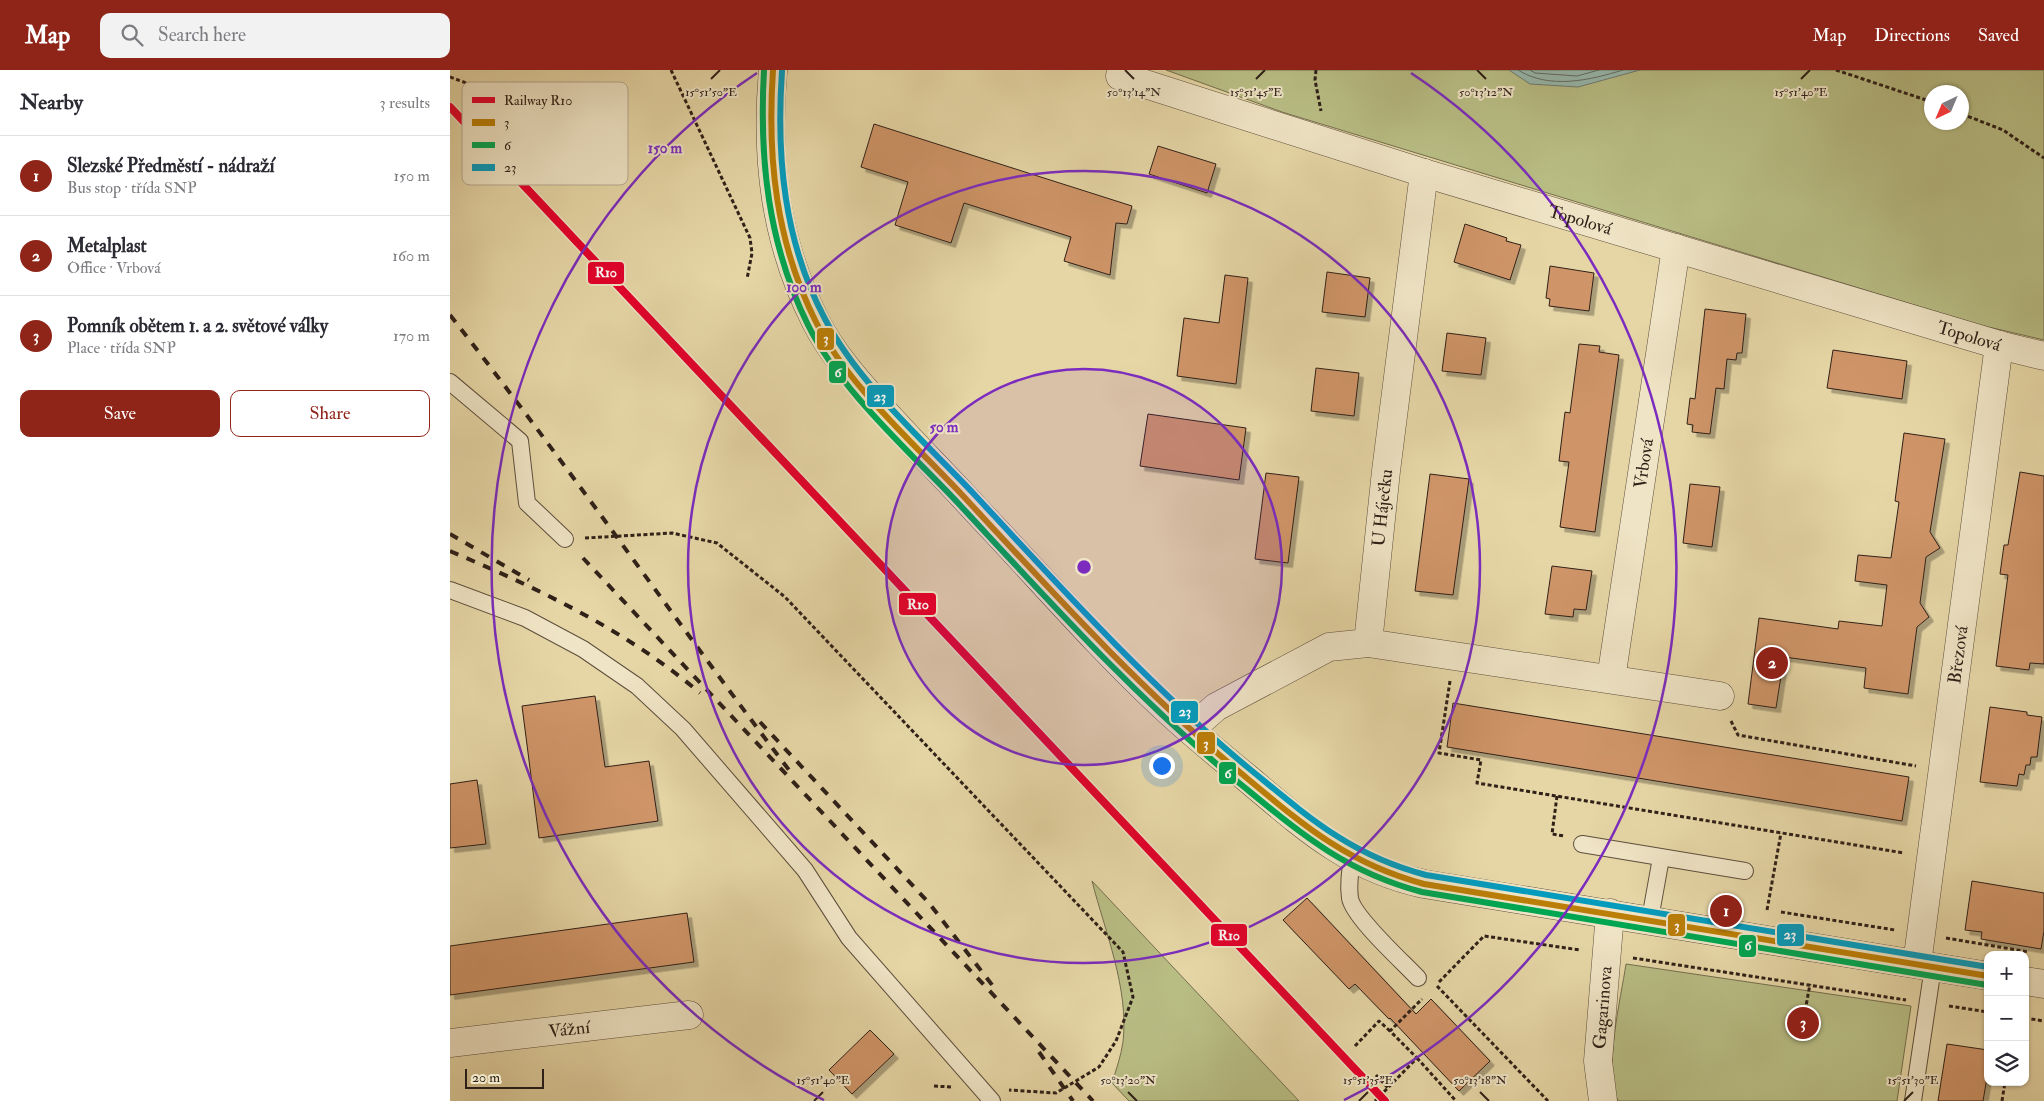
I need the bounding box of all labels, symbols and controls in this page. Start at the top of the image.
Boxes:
search box [100,13,450,58]
text: Map [25,20,70,51]
icon: search [118,21,146,49]
text: Search here [158,23,246,47]
text: Map [1813,24,1846,47]
text: Directions [1874,24,1950,47]
text: Saved [1978,24,2019,47]
legend [462,82,628,185]
text: 15°51'50"E [685,85,737,100]
text: 50°13'14"N [1107,85,1161,100]
text: 15°51'45"E [1230,85,1282,100]
text: 50°13'12"N [1459,85,1513,100]
text: 15°51'40"E [1775,85,1828,100]
north arrow [1924,85,1969,130]
text: Nearby [20,89,83,116]
text: Railway R10 [504,92,572,110]
text: 3 results [379,93,430,113]
text: 3 [504,114,509,131]
text: 6 [504,137,512,154]
text: 150 m [648,139,682,158]
text: Slezské Předměstí - nádraží [67,154,275,178]
text: 23 [504,159,516,176]
text: 1 [33,166,39,186]
text: 150 m [393,166,430,186]
text: Bus stop · třída SNP [67,178,197,198]
street label: Topolová [1545,199,1615,240]
text: Metalplast [67,234,147,258]
text: 2 [32,246,40,266]
text: 160 m [392,246,430,266]
text: Office · Vrbová [67,258,161,278]
line badge: R10 [587,261,625,285]
text: R10 [595,264,617,281]
text: 100 m [786,278,822,297]
text: Pomník obětem 1. a 2. světové války [67,314,328,338]
street label: Topolová [1934,316,2004,357]
text: 3 [33,326,39,346]
text: 170 m [393,326,430,346]
line badge: 3 [816,327,835,351]
text: 3 [823,330,829,347]
text: Place · třída SNP [67,338,176,358]
line badge: 6 [828,360,847,384]
text: 6 [834,364,842,381]
line badge: 23 [866,384,895,408]
text: 23 [874,388,886,405]
button: Save [20,390,220,437]
button: Share [230,390,430,437]
text: 50 m [930,418,959,437]
street label: Vrbová [1628,436,1659,490]
street label: U Háječku [1367,468,1398,548]
centre of rings [1075,558,1093,576]
line badge: R10 [898,592,937,616]
text: R10 [907,596,929,613]
street label: Březová [1943,624,1973,685]
pin: 2 [1756,644,1788,682]
line badge: 23 [1170,700,1199,724]
text: 23 [1179,703,1191,720]
line badge: 3 [1196,731,1216,755]
text: 3 [1203,735,1209,752]
your location [1149,753,1175,779]
line badge: 6 [1218,761,1237,785]
text: 6 [1224,765,1232,782]
pin: 1 [1710,892,1742,930]
line badge: 3 [1667,913,1686,937]
text: 3 [1674,917,1680,934]
line badge: R10 [1210,923,1248,947]
line badge: 23 [1776,923,1805,947]
text: 23 [1784,926,1796,943]
text: R10 [1218,927,1240,944]
line badge: 6 [1738,934,1757,958]
text: 6 [1744,937,1752,954]
map controls [1984,951,2029,1086]
button: + [1984,951,2029,996]
street label: Gagarinova [1588,965,1617,1050]
button: − [1984,996,2029,1041]
pin: 3 [1787,1004,1819,1042]
street label: Vážní [547,1015,592,1043]
button: layers [1984,1041,2029,1086]
scale bar [465,1066,544,1089]
text: 20 m [472,1069,500,1086]
text: 15°51'40"E [797,1073,850,1088]
text: 50°13'20"N [1100,1073,1156,1088]
text: 15°51'35"E [1343,1073,1393,1088]
text: 50°13'18"N [1453,1073,1507,1088]
text: 15°51'30"E [1887,1073,1939,1088]

